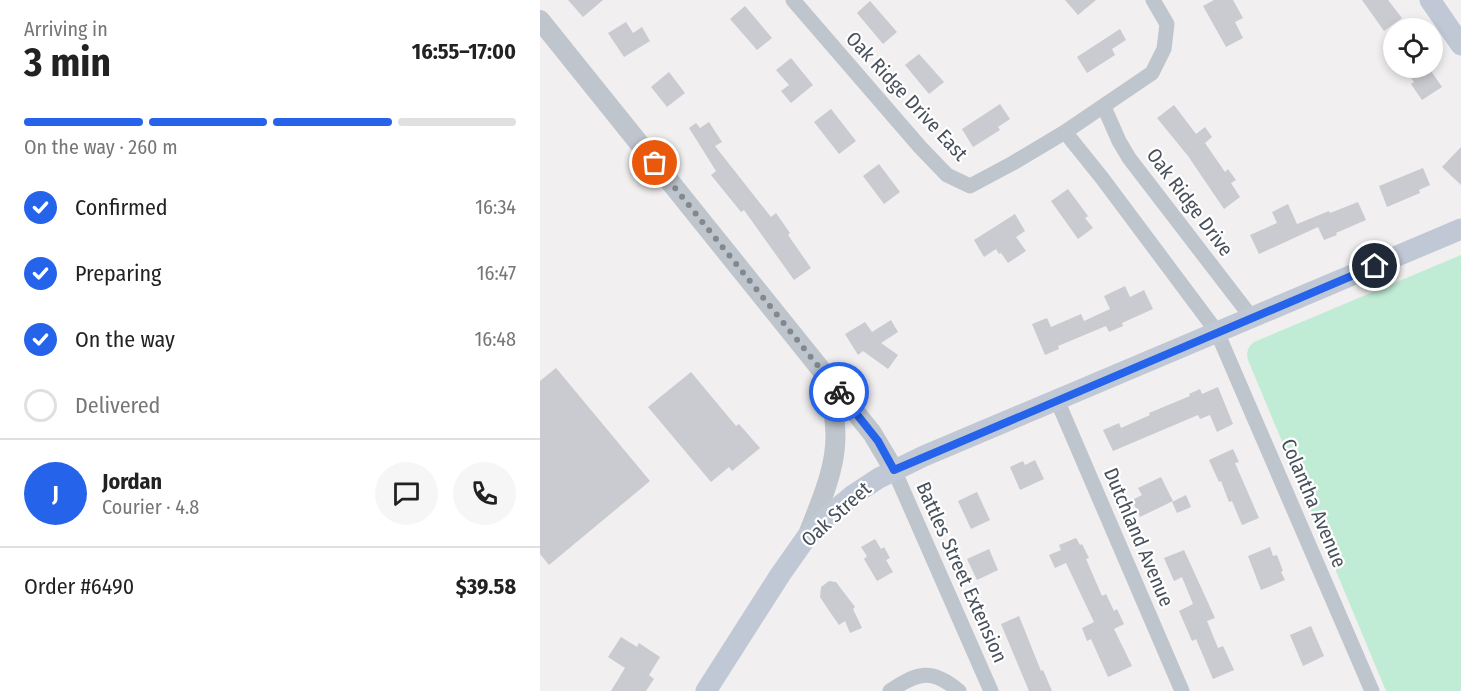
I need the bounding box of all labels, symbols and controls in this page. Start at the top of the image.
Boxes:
text: Arriving in [24,17,108,41]
map controls [1383,18,1443,78]
button: locate [1383,18,1443,78]
street label: Oak Ridge Drive East [841,27,973,166]
text: 16:55–17:00 [412,38,516,65]
text: 3 min [24,40,111,86]
text: On the way · 260 m [24,135,178,159]
pin [629,137,680,188]
street label: Oak Ridge Drive [1142,143,1238,261]
icon: bag [638,146,671,179]
icon: check [24,191,57,224]
text: Confirmed [75,194,168,221]
text: 16:34 [475,195,516,219]
pin [1349,240,1400,291]
icon: home [1358,249,1391,282]
icon: check [24,257,57,290]
text: Preparing [75,260,161,287]
text: 16:47 [477,261,516,285]
icon: check [24,323,57,356]
text: On the way [75,326,175,353]
text: 16:48 [474,327,516,351]
courier [809,362,869,422]
icon: bike [823,376,856,409]
text: Delivered [75,392,160,419]
street label: Colantha Avenue [1276,435,1352,571]
button: chat [375,462,438,525]
button: phone [453,462,516,525]
street label: Dutchland Avenue [1099,464,1179,610]
text: Jordan [102,468,162,495]
street label: Oak Street [796,476,876,551]
street label: Battles Street Extension [911,478,1013,666]
text: J [52,480,59,507]
text: Courier · 4.8 [102,495,199,519]
text: Order #6490 [24,573,134,600]
text: $39.58 [456,573,516,600]

